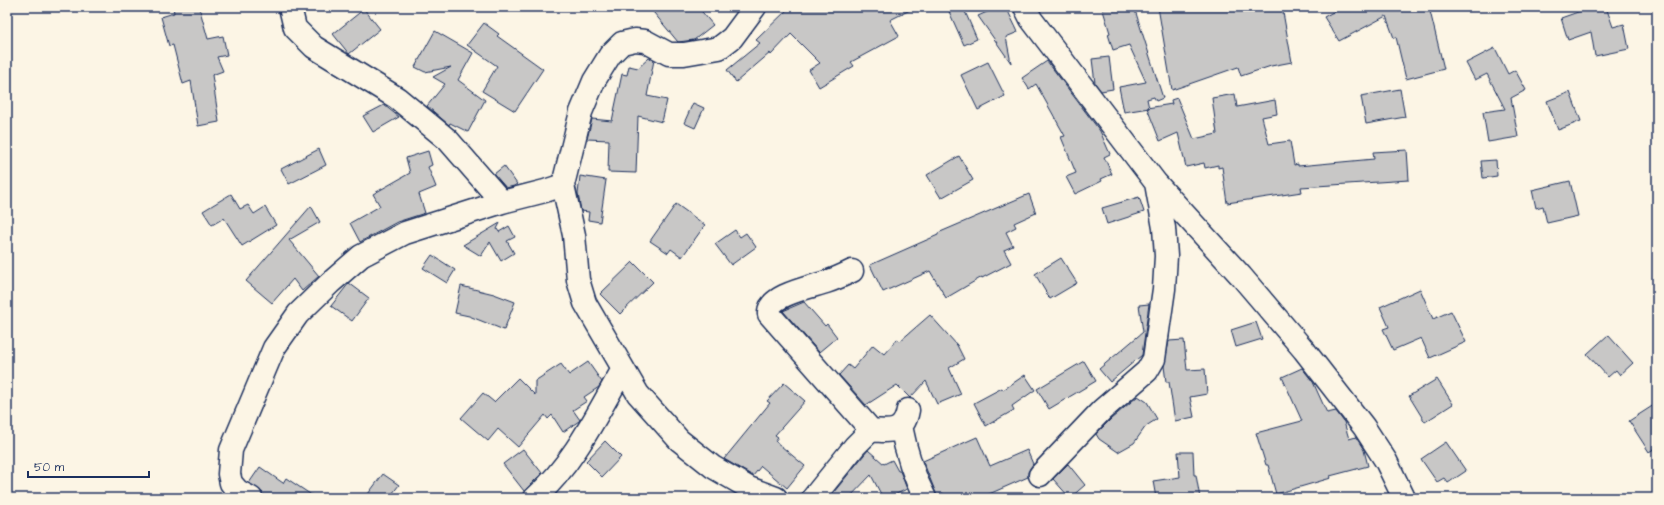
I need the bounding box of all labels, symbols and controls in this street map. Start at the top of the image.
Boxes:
scale bar [28,453,149,479]
text: 50 m [34,459,65,476]

